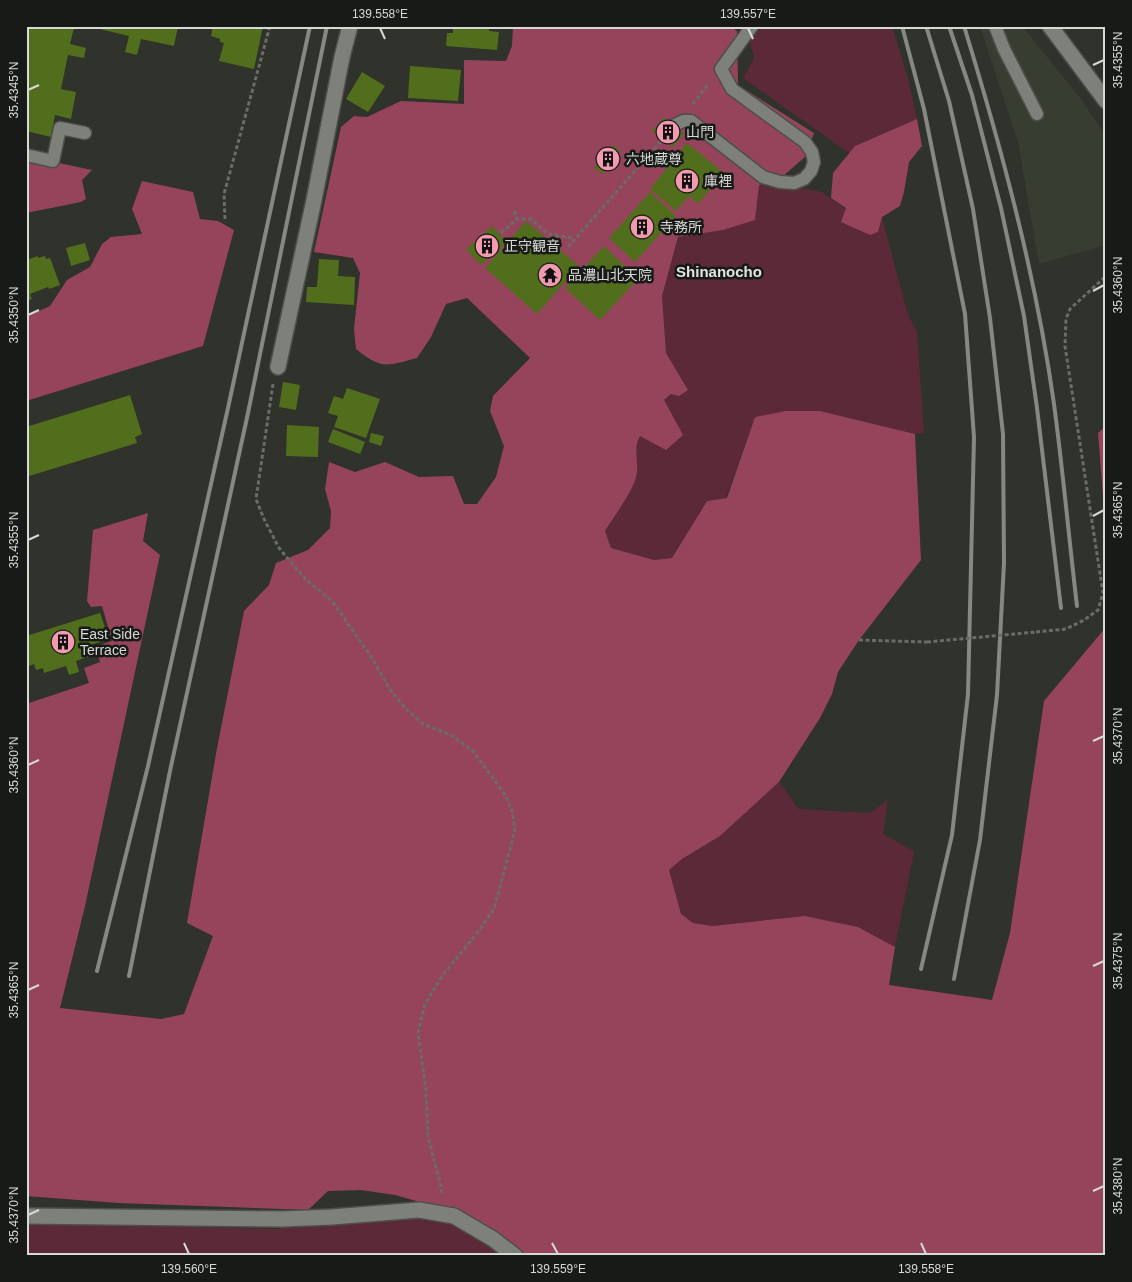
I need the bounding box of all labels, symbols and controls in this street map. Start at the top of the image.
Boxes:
text: 139.558°E [352,7,408,21]
text: 139.557°E [720,7,776,21]
text: 35.4355°N [1111,32,1125,88]
text: 35.4345°N [7,62,21,118]
building icon: 山門 [655,119,681,145]
place label: 山門 [686,124,714,140]
building icon: 六地蔵尊 [595,146,621,172]
place label: 六地蔵尊 [626,151,682,167]
building icon: 庫裡 [674,168,700,194]
place label: 庫裡 [704,173,732,189]
building icon: 寺務所 [629,214,655,240]
place label: 寺務所 [660,219,702,235]
building icon: 正守観音 [474,233,500,259]
place label: 正守観音 [504,238,560,254]
text: 35.4360°N [1111,257,1125,313]
temple icon: 品濃山北天院 [537,262,563,288]
district label: Shinanocho [676,263,762,280]
place label: 品濃山北天院 [568,267,652,283]
text: 35.4350°N [7,287,21,343]
text: 35.4365°N [1111,482,1125,538]
text: 35.4355°N [7,512,21,568]
place label: East Side Terrace [80,626,140,658]
building icon: East Side Terrace [50,629,76,655]
text: 35.4370°N [1111,708,1125,764]
text: 35.4360°N [7,737,21,793]
text: 35.4375°N [1111,933,1125,989]
text: 35.4365°N [7,962,21,1018]
text: 35.4380°N [1111,1158,1125,1214]
text: 35.4370°N [7,1187,21,1243]
text: 139.560°E [161,1262,217,1276]
text: 139.559°E [530,1262,586,1276]
text: 139.558°E [898,1262,954,1276]

